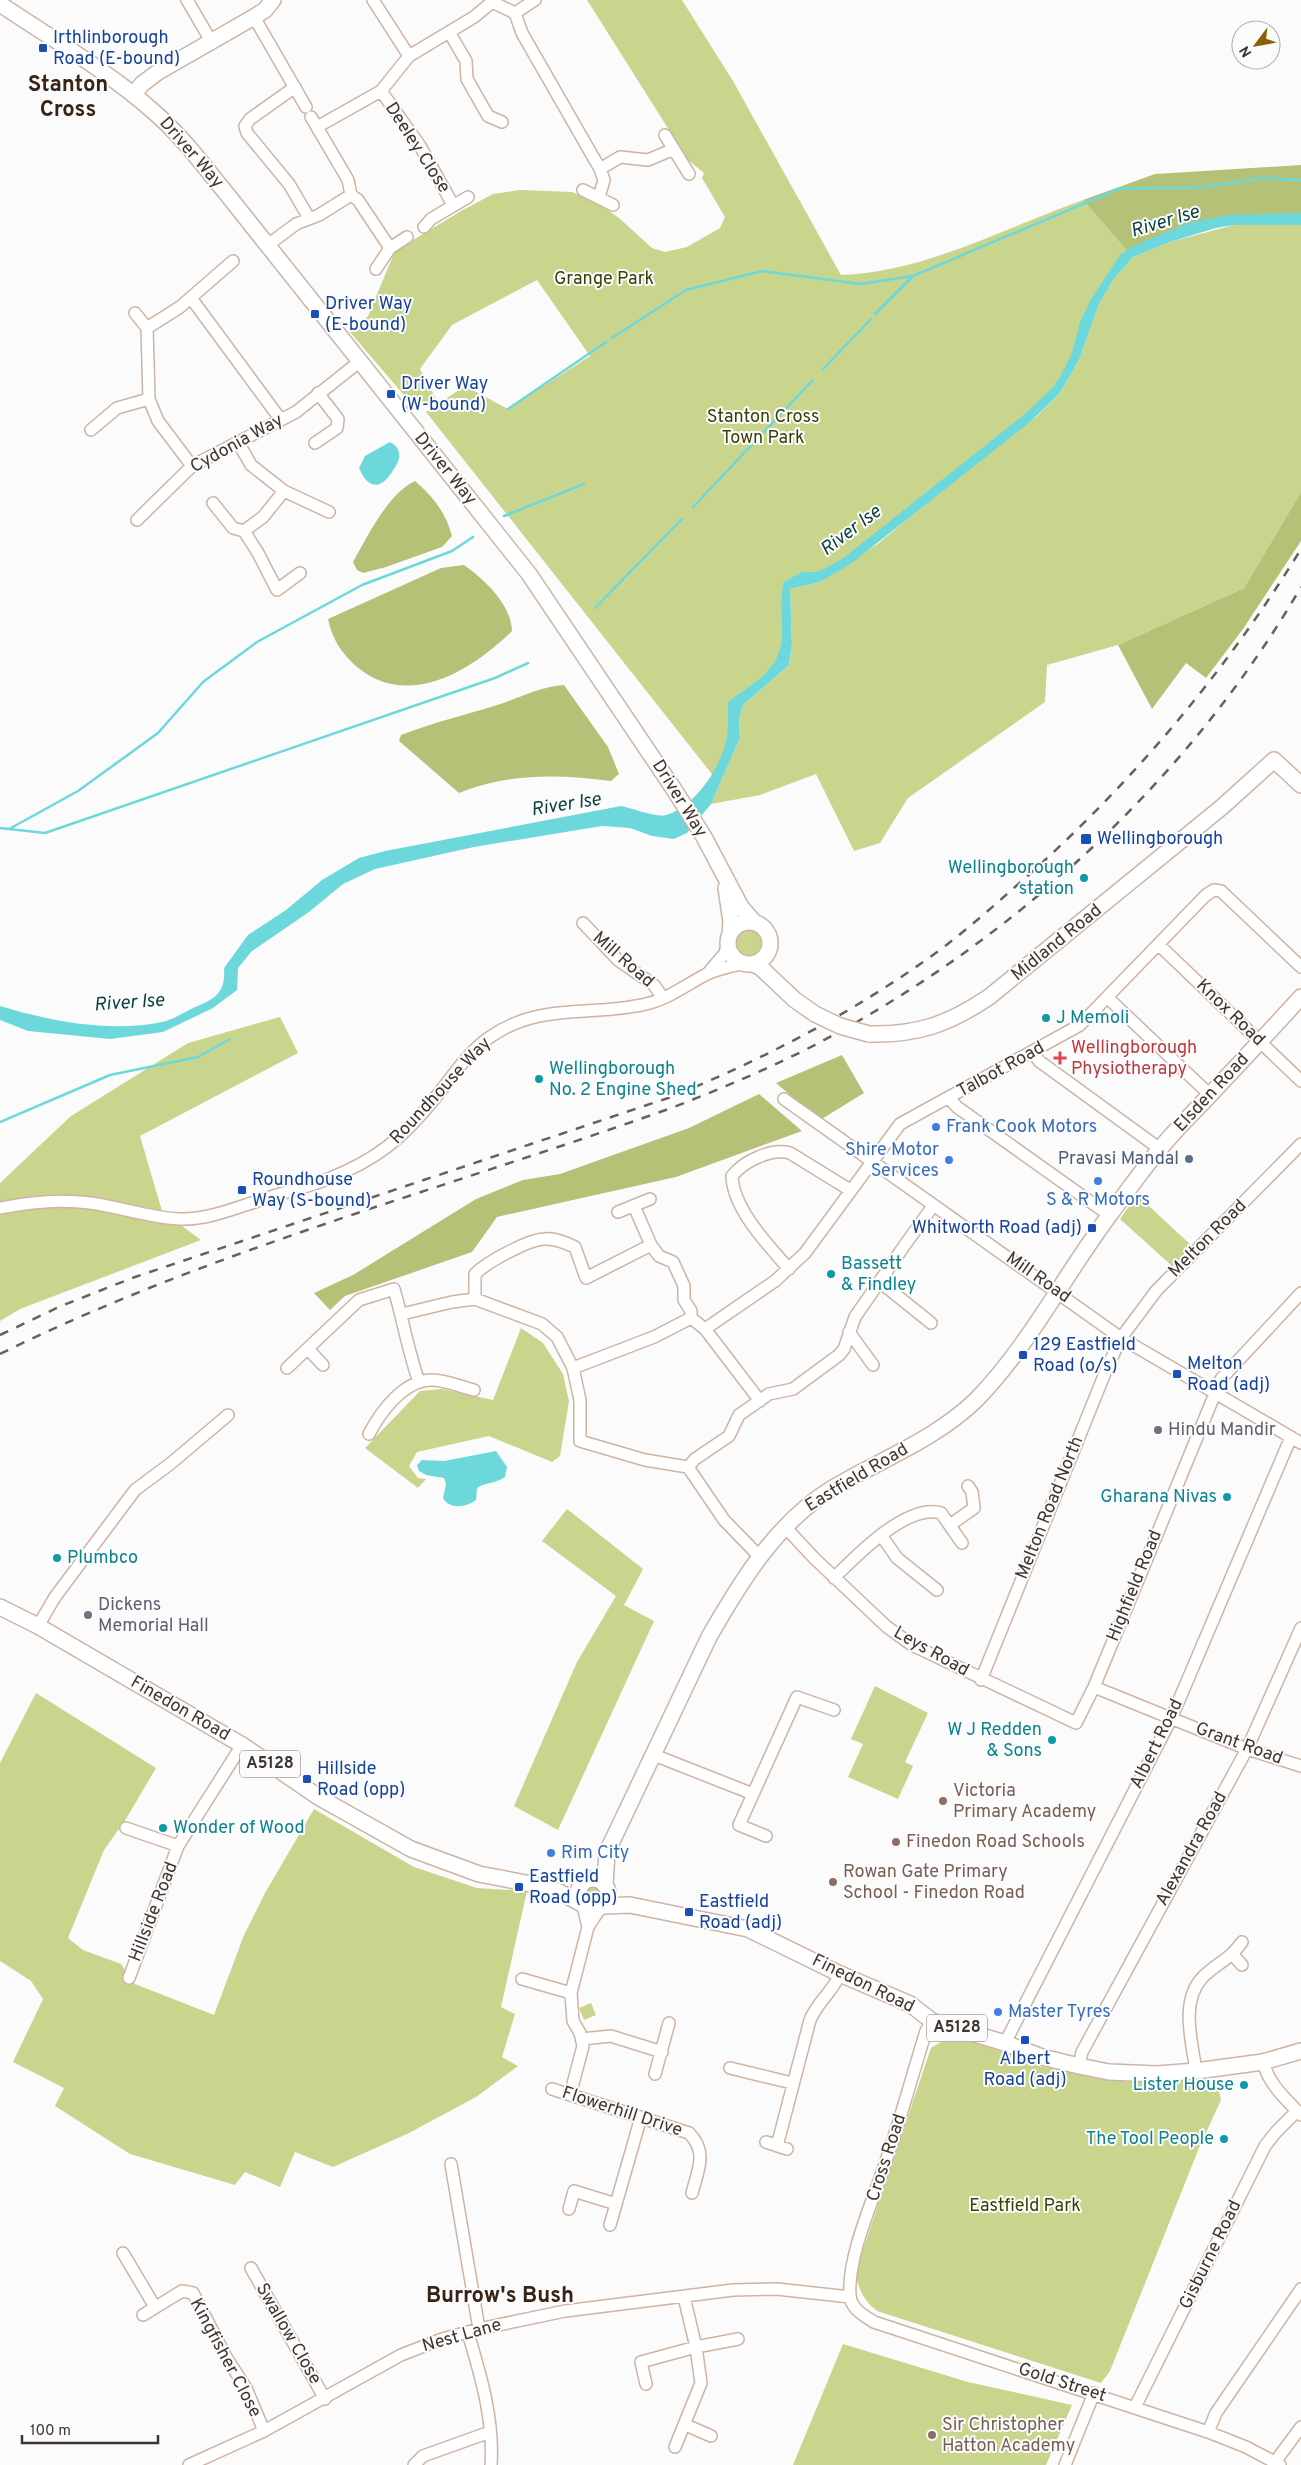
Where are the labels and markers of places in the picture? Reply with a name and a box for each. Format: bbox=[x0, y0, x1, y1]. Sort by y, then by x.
place label: Irthlinborough Road (E-bound) bbox=[53, 27, 180, 71]
marker: Irthlinborough Road (E-bound) bbox=[37, 42, 49, 54]
place label: Driver Way (E-bound) bbox=[325, 293, 412, 337]
marker: Driver Way (E-bound) bbox=[309, 308, 321, 320]
place label: Driver Way (W-bound) bbox=[401, 373, 488, 417]
marker: Driver Way (W-bound) bbox=[385, 388, 397, 400]
place label: Wellingborough bbox=[1097, 828, 1223, 851]
marker: Wellingborough bbox=[1079, 832, 1093, 846]
place label: Wellingborough station bbox=[948, 857, 1074, 901]
marker: Wellingborough station bbox=[1078, 872, 1090, 884]
place label: J Memoli bbox=[1056, 1007, 1129, 1030]
marker: J Memoli bbox=[1040, 1012, 1052, 1024]
place label: Wellingborough Physiotherapy bbox=[1071, 1037, 1197, 1081]
marker: Wellingborough Physiotherapy bbox=[1053, 1051, 1067, 1065]
place label: Wellingborough No. 2 Engine Shed bbox=[549, 1058, 697, 1102]
marker: Wellingborough No. 2 Engine Shed bbox=[533, 1073, 545, 1085]
place label: Frank Cook Motors bbox=[946, 1116, 1097, 1139]
marker: Frank Cook Motors bbox=[930, 1121, 942, 1133]
place label: Shire Motor Services bbox=[845, 1139, 939, 1183]
place label: Pravasi Mandal bbox=[1058, 1148, 1179, 1171]
marker: Pravasi Mandal bbox=[1183, 1153, 1195, 1165]
marker: Shire Motor Services bbox=[943, 1154, 955, 1166]
place label: Roundhouse Way (S-bound) bbox=[252, 1169, 371, 1213]
marker: S & R Motors bbox=[1092, 1175, 1104, 1187]
marker: Roundhouse Way (S-bound) bbox=[236, 1184, 248, 1196]
place label: S & R Motors bbox=[1046, 1189, 1150, 1212]
place label: Whitworth Road (adj) bbox=[912, 1217, 1082, 1240]
marker: Whitworth Road (adj) bbox=[1086, 1222, 1098, 1234]
place label: Bassett & Findley bbox=[841, 1253, 916, 1297]
marker: Bassett & Findley bbox=[825, 1268, 837, 1280]
place label: 129 Eastfield Road (o/s) bbox=[1033, 1334, 1136, 1378]
marker: 129 Eastfield Road (o/s) bbox=[1017, 1349, 1029, 1361]
place label: Melton Road (adj) bbox=[1187, 1353, 1270, 1397]
marker: Melton Road (adj) bbox=[1171, 1368, 1183, 1380]
place label: Hindu Mandir bbox=[1168, 1419, 1276, 1442]
marker: Hindu Mandir bbox=[1152, 1424, 1164, 1436]
place label: Gharana Nivas bbox=[1100, 1486, 1217, 1509]
marker: Gharana Nivas bbox=[1221, 1491, 1233, 1503]
place label: Plumbco bbox=[67, 1547, 138, 1570]
marker: Plumbco bbox=[51, 1552, 63, 1564]
place label: Dickens Memorial Hall bbox=[98, 1594, 209, 1638]
marker: Dickens Memorial Hall bbox=[82, 1609, 94, 1621]
place label: W J Redden & Sons bbox=[947, 1719, 1042, 1763]
marker: W J Redden & Sons bbox=[1046, 1734, 1058, 1746]
place label: Hillside Road (opp) bbox=[317, 1758, 405, 1802]
marker: Hillside Road (opp) bbox=[301, 1773, 313, 1785]
place label: Victoria Primary Academy bbox=[953, 1780, 1096, 1824]
marker: Victoria Primary Academy bbox=[937, 1795, 949, 1807]
place label: Wonder of Wood bbox=[173, 1817, 305, 1840]
marker: Wonder of Wood bbox=[157, 1822, 169, 1834]
place label: Finedon Road Schools bbox=[906, 1831, 1085, 1854]
marker: Finedon Road Schools bbox=[890, 1836, 902, 1848]
place label: Rim City bbox=[561, 1842, 629, 1865]
marker: Rim City bbox=[545, 1847, 557, 1859]
place label: Rowan Gate Primary School - Finedon Road bbox=[843, 1861, 1025, 1905]
place label: Eastfield Road (opp) bbox=[529, 1866, 617, 1910]
marker: Rowan Gate Primary School - Finedon Road bbox=[827, 1876, 839, 1888]
marker: Eastfield Road (opp) bbox=[513, 1881, 525, 1893]
place label: Eastfield Road (adj) bbox=[699, 1891, 782, 1935]
marker: Eastfield Road (adj) bbox=[683, 1906, 695, 1918]
place label: Master Tyres bbox=[1008, 2001, 1111, 2024]
marker: Master Tyres bbox=[992, 2006, 1004, 2018]
marker: Albert Road (adj) bbox=[1019, 2034, 1031, 2046]
place label: Albert Road (adj) bbox=[983, 2048, 1067, 2092]
place label: Lister House bbox=[1133, 2074, 1234, 2097]
marker: Lister House bbox=[1238, 2079, 1250, 2091]
place label: The Tool People bbox=[1086, 2128, 1214, 2151]
marker: The Tool People bbox=[1218, 2133, 1230, 2145]
place label: Sir Christopher Hatton Academy bbox=[942, 2414, 1075, 2458]
marker: Sir Christopher Hatton Academy bbox=[926, 2429, 938, 2441]

